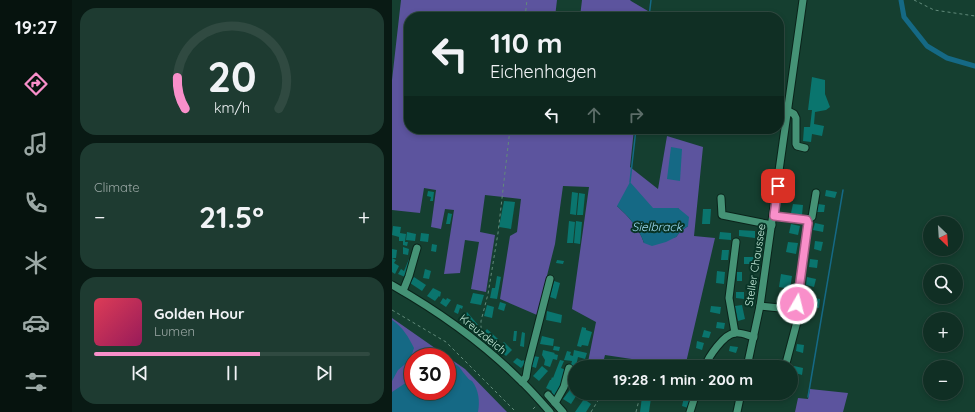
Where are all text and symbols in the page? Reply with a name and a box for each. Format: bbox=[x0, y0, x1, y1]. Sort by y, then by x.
text: 19:27 bbox=[15, 16, 57, 39]
text: 110 m bbox=[490, 25, 563, 60]
icon: left bbox=[424, 28, 476, 80]
text: 20 bbox=[207, 50, 257, 102]
text: Eichenhagen bbox=[490, 60, 597, 83]
icon: directions bbox=[22, 70, 50, 98]
text: km/h bbox=[214, 99, 250, 117]
icon: left bbox=[541, 104, 563, 126]
icon: ahead bbox=[583, 104, 605, 126]
icon: right bbox=[625, 104, 647, 126]
icon: music bbox=[22, 130, 50, 158]
pin bbox=[761, 169, 795, 203]
icon: arrive bbox=[767, 175, 789, 197]
text: Climate bbox=[94, 179, 140, 195]
icon: phone bbox=[22, 189, 50, 217]
text: 21.5° bbox=[199, 198, 264, 236]
text: − bbox=[94, 203, 105, 231]
text: + bbox=[358, 203, 370, 231]
north arrow bbox=[923, 216, 963, 256]
map controls bbox=[923, 216, 963, 400]
water label: Sielbrack bbox=[632, 219, 684, 234]
street label: Steller Chaussee bbox=[742, 223, 768, 307]
icon: climate bbox=[22, 249, 50, 277]
button: search bbox=[923, 264, 963, 304]
position arrow bbox=[776, 283, 818, 325]
text: Golden Hour bbox=[154, 304, 245, 323]
icon: car bbox=[22, 309, 50, 337]
street label: Kreuzdeich bbox=[457, 311, 509, 357]
button: + bbox=[923, 312, 963, 352]
text: Lumen bbox=[154, 323, 195, 339]
speed limit sign: 30 bbox=[404, 348, 456, 400]
button: − bbox=[923, 360, 963, 400]
icon: previous bbox=[129, 362, 151, 384]
icon: pause bbox=[221, 362, 243, 384]
icon: next bbox=[313, 362, 335, 384]
icon: filters bbox=[22, 368, 50, 396]
text: 19:28 · 1 min · 200 m bbox=[613, 370, 753, 389]

